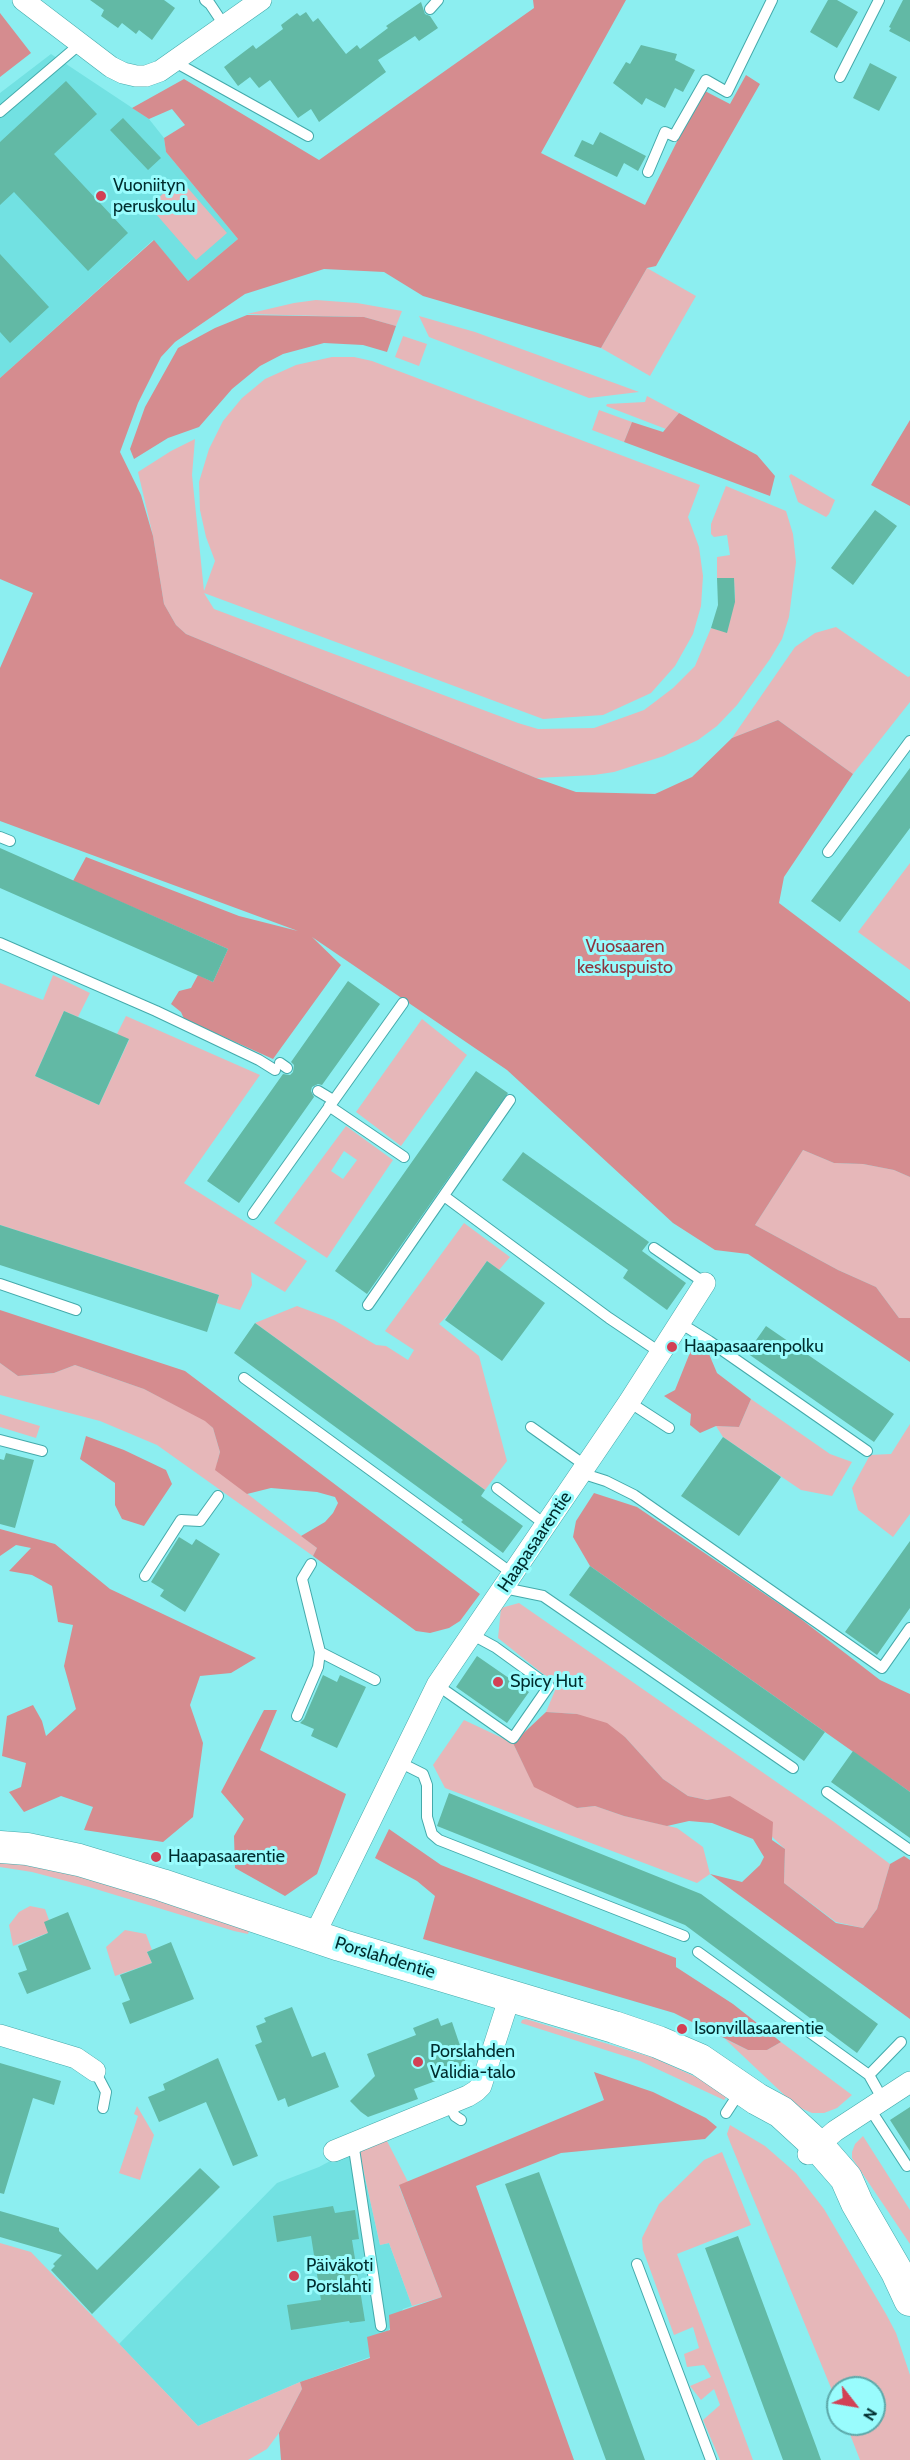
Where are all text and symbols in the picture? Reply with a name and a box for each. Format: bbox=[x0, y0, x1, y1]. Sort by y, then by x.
place label: Vuoniityn peruskoulu bbox=[113, 175, 195, 218]
marker: Vuoniityn peruskoulu bbox=[94, 189, 108, 203]
park label: Vuosaaren keskuspuisto bbox=[577, 936, 673, 978]
place label: Haapasaarenpolku bbox=[684, 1336, 824, 1358]
marker: Haapasaarenpolku bbox=[665, 1340, 679, 1354]
street label: Haapasaarentie bbox=[493, 1488, 577, 1596]
place label: Spicy Hut bbox=[510, 1671, 584, 1693]
marker: Spicy Hut bbox=[491, 1675, 505, 1689]
place label: Haapasaarentie bbox=[168, 1846, 285, 1868]
marker: Haapasaarentie bbox=[149, 1850, 163, 1864]
street label: Porslahdentie bbox=[332, 1932, 438, 1984]
place label: Isonvillasaarentie bbox=[694, 2018, 824, 2040]
marker: Isonvillasaarentie bbox=[675, 2022, 689, 2036]
place label: Porslahden Validia-talo bbox=[430, 2041, 516, 2084]
marker: Porslahden Validia-talo bbox=[411, 2055, 425, 2069]
place label: Päiväkoti Porslahti bbox=[306, 2255, 373, 2298]
marker: Päiväkoti Porslahti bbox=[287, 2269, 301, 2283]
north arrow bbox=[826, 2376, 886, 2436]
text: N bbox=[859, 2405, 881, 2424]

